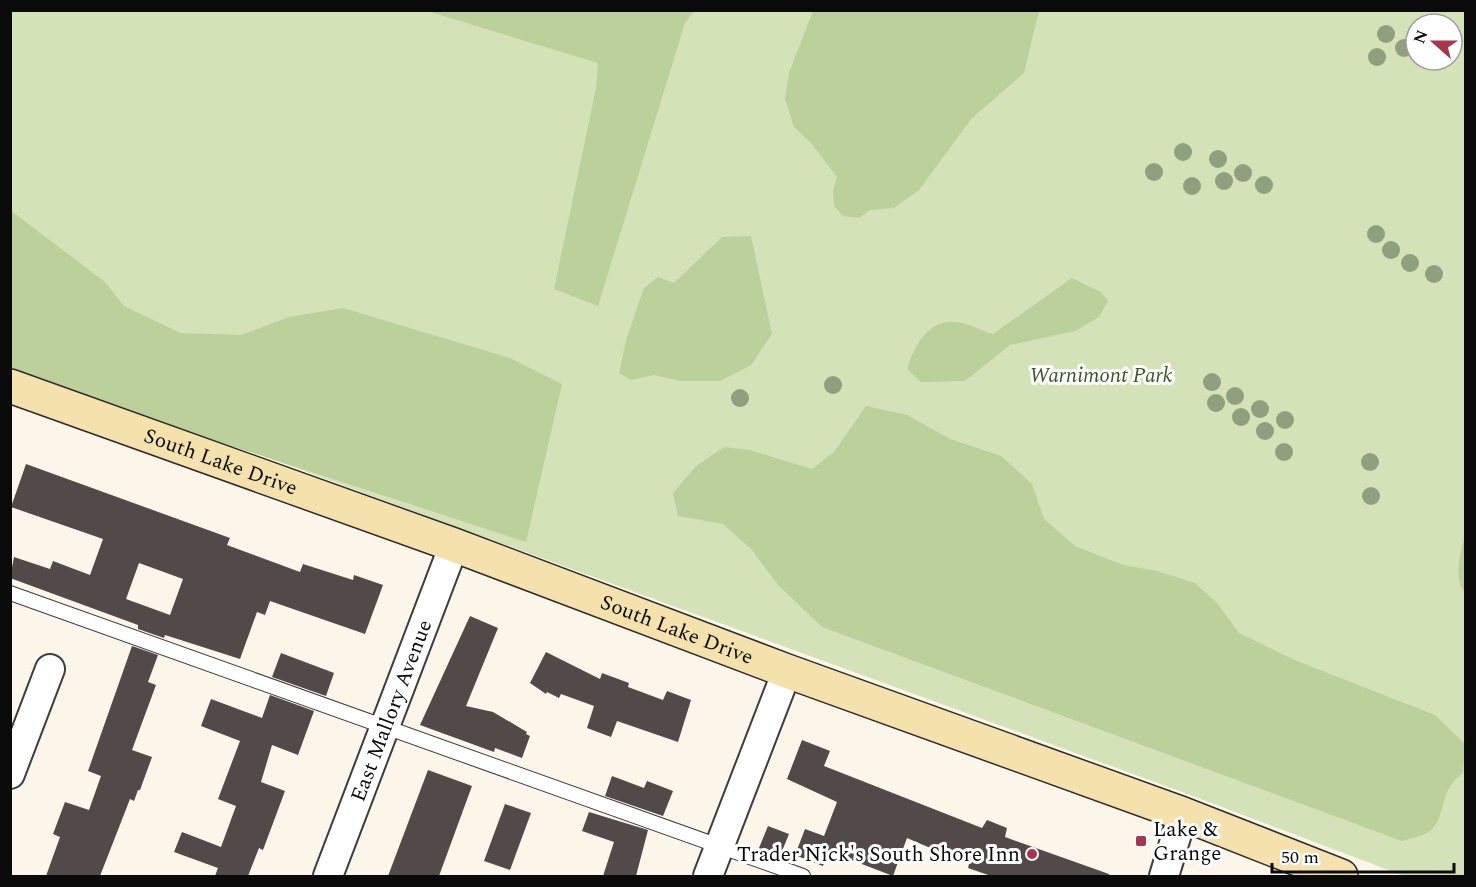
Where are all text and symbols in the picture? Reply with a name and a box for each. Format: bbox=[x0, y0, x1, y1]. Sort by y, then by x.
north arrow bbox=[1404, 12, 1464, 72]
text: N bbox=[1407, 27, 1434, 47]
park label: Warnimont Park bbox=[1029, 360, 1173, 392]
street label: South Lake Drive bbox=[139, 420, 302, 505]
street label: South Lake Drive bbox=[596, 587, 758, 674]
street label: East Mallory Avenue bbox=[343, 615, 441, 807]
place label: Lake & Grange bbox=[1153, 814, 1221, 870]
marker: Lake & Grange bbox=[1134, 834, 1148, 848]
scale bar bbox=[1272, 836, 1454, 874]
place label: Trader Nick's South Shore Inn bbox=[737, 839, 1020, 871]
text: 50 m bbox=[1281, 844, 1319, 871]
marker: Trader Nick's South Shore Inn bbox=[1025, 847, 1039, 861]

